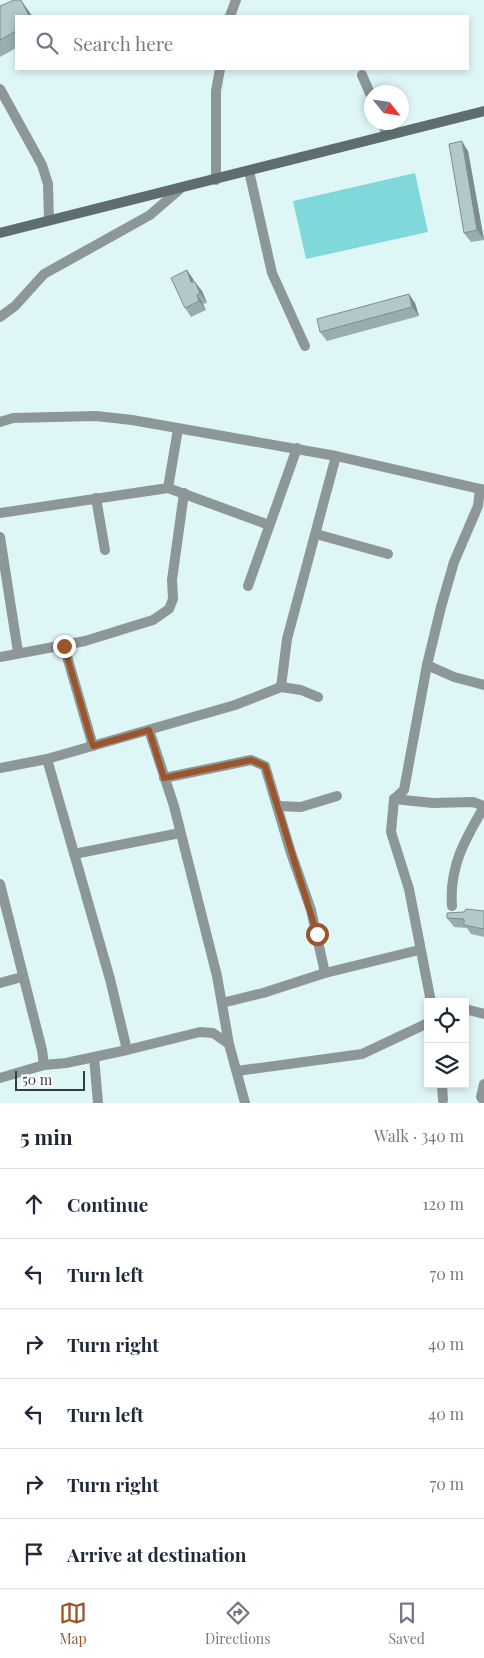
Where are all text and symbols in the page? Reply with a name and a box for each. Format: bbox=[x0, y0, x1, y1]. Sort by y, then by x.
search box bbox=[15, 15, 469, 70]
icon: search bbox=[33, 29, 61, 57]
text: Search here bbox=[73, 30, 173, 56]
north arrow bbox=[364, 85, 409, 130]
route end bbox=[53, 635, 76, 658]
route start bbox=[306, 923, 329, 946]
map controls bbox=[424, 998, 469, 1088]
button: locate bbox=[424, 998, 469, 1043]
button: layers bbox=[424, 1043, 469, 1088]
scale bar bbox=[15, 1068, 85, 1091]
text: 50 m bbox=[22, 1070, 52, 1089]
text: 5 min bbox=[20, 1122, 73, 1150]
text: Walk · 340 m bbox=[374, 1125, 464, 1146]
icon: ahead bbox=[20, 1190, 48, 1218]
text: Continue bbox=[67, 1191, 148, 1217]
text: 120 m bbox=[423, 1193, 464, 1214]
icon: left bbox=[20, 1260, 48, 1288]
text: Turn left bbox=[67, 1261, 144, 1287]
text: 70 m bbox=[430, 1263, 464, 1284]
icon: right bbox=[20, 1330, 48, 1358]
text: Turn right bbox=[67, 1331, 159, 1357]
text: 40 m bbox=[428, 1333, 464, 1354]
icon: left bbox=[20, 1400, 48, 1428]
text: Turn left bbox=[67, 1401, 144, 1427]
text: 40 m bbox=[428, 1403, 464, 1424]
icon: right bbox=[20, 1470, 48, 1498]
text: Turn right bbox=[67, 1471, 159, 1497]
text: 70 m bbox=[430, 1473, 464, 1494]
icon: arrive bbox=[20, 1540, 48, 1568]
text: Arrive at destination bbox=[67, 1541, 247, 1567]
tab: Map bbox=[59, 1599, 87, 1648]
tab: Directions bbox=[205, 1599, 270, 1648]
tab: Saved bbox=[389, 1599, 425, 1648]

